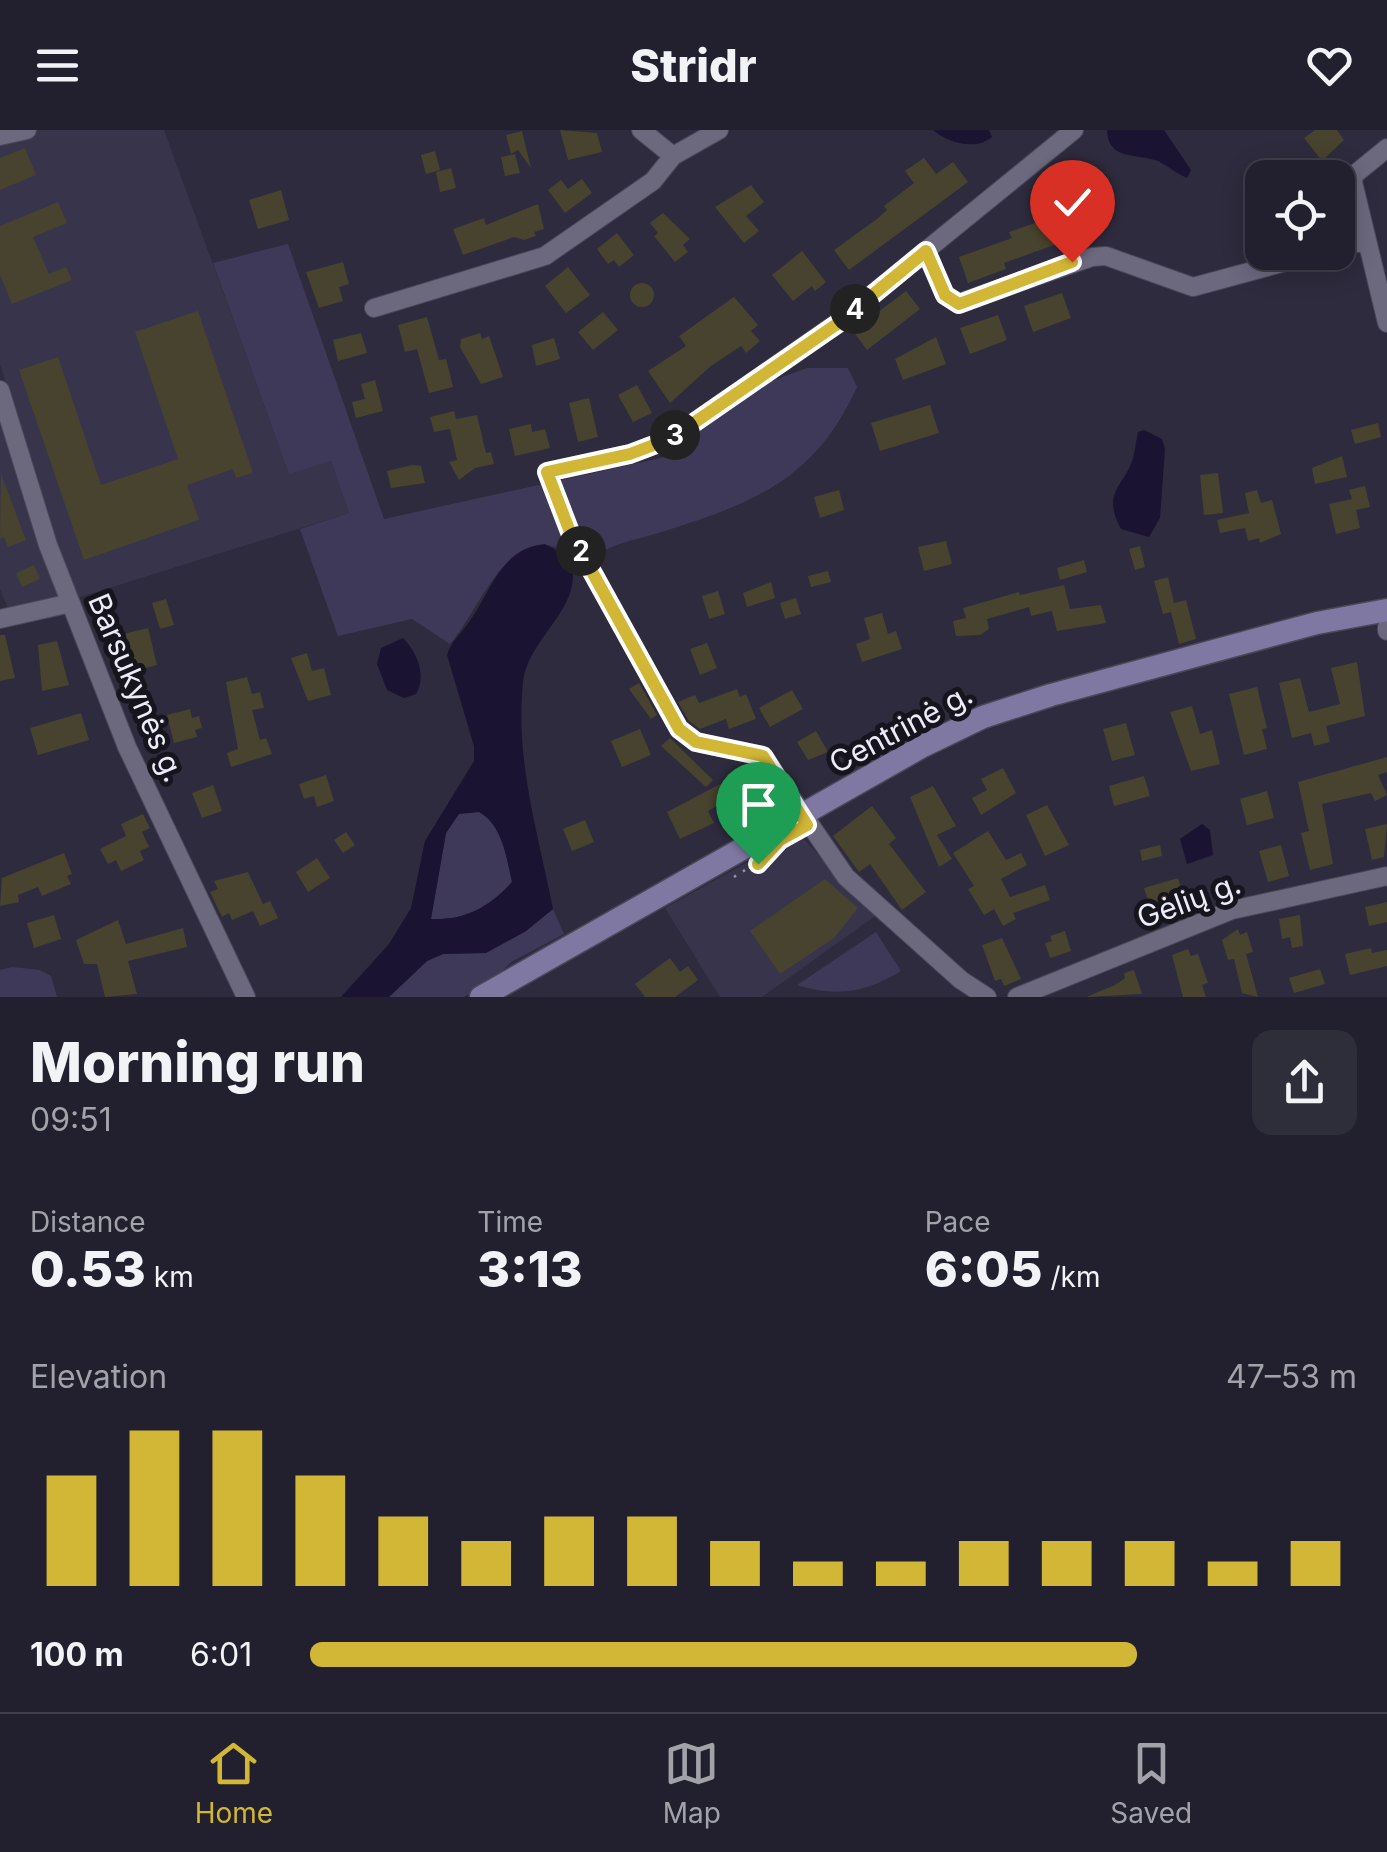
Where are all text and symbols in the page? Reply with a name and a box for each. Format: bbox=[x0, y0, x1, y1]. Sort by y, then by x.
icon: menu bbox=[30, 38, 85, 93]
text: Stridr bbox=[630, 38, 757, 93]
icon: heart bbox=[1302, 38, 1357, 93]
pin bbox=[1030, 160, 1115, 263]
map controls bbox=[1245, 160, 1355, 270]
button: locate bbox=[1245, 160, 1355, 270]
icon: check bbox=[1045, 175, 1100, 230]
pin: 4 bbox=[830, 284, 880, 334]
text: 4 bbox=[846, 292, 864, 326]
pin: 3 bbox=[650, 410, 700, 460]
text: 3 bbox=[666, 418, 684, 452]
pin: 2 bbox=[556, 526, 606, 576]
text: 2 bbox=[572, 534, 590, 568]
street label: Barsukynės g. bbox=[81, 588, 193, 787]
street label: Centrinė g. bbox=[823, 675, 978, 781]
pin bbox=[716, 762, 801, 865]
icon: arrive bbox=[731, 777, 786, 832]
street label: Gėlių g. bbox=[1132, 865, 1245, 935]
text: Morning run bbox=[30, 1029, 365, 1095]
button: share bbox=[1252, 1030, 1357, 1135]
text: 09:51 bbox=[30, 1100, 112, 1139]
text: Distance bbox=[30, 1205, 146, 1239]
text: Time bbox=[477, 1205, 543, 1239]
text: Pace bbox=[925, 1205, 991, 1239]
text: 0.53 bbox=[30, 1239, 146, 1299]
text: 3:13 bbox=[477, 1239, 583, 1299]
text: 6:05 bbox=[925, 1239, 1043, 1299]
text: km bbox=[146, 1260, 194, 1294]
text: /km bbox=[1043, 1260, 1100, 1294]
text: Elevation bbox=[30, 1357, 167, 1396]
text: 47–53 m bbox=[1226, 1357, 1357, 1396]
text: 100 m bbox=[30, 1635, 124, 1674]
text: 6:01 bbox=[190, 1635, 252, 1674]
tab: Home bbox=[195, 1736, 273, 1830]
tab: Map bbox=[663, 1736, 721, 1830]
tab: Saved bbox=[1110, 1736, 1192, 1830]

